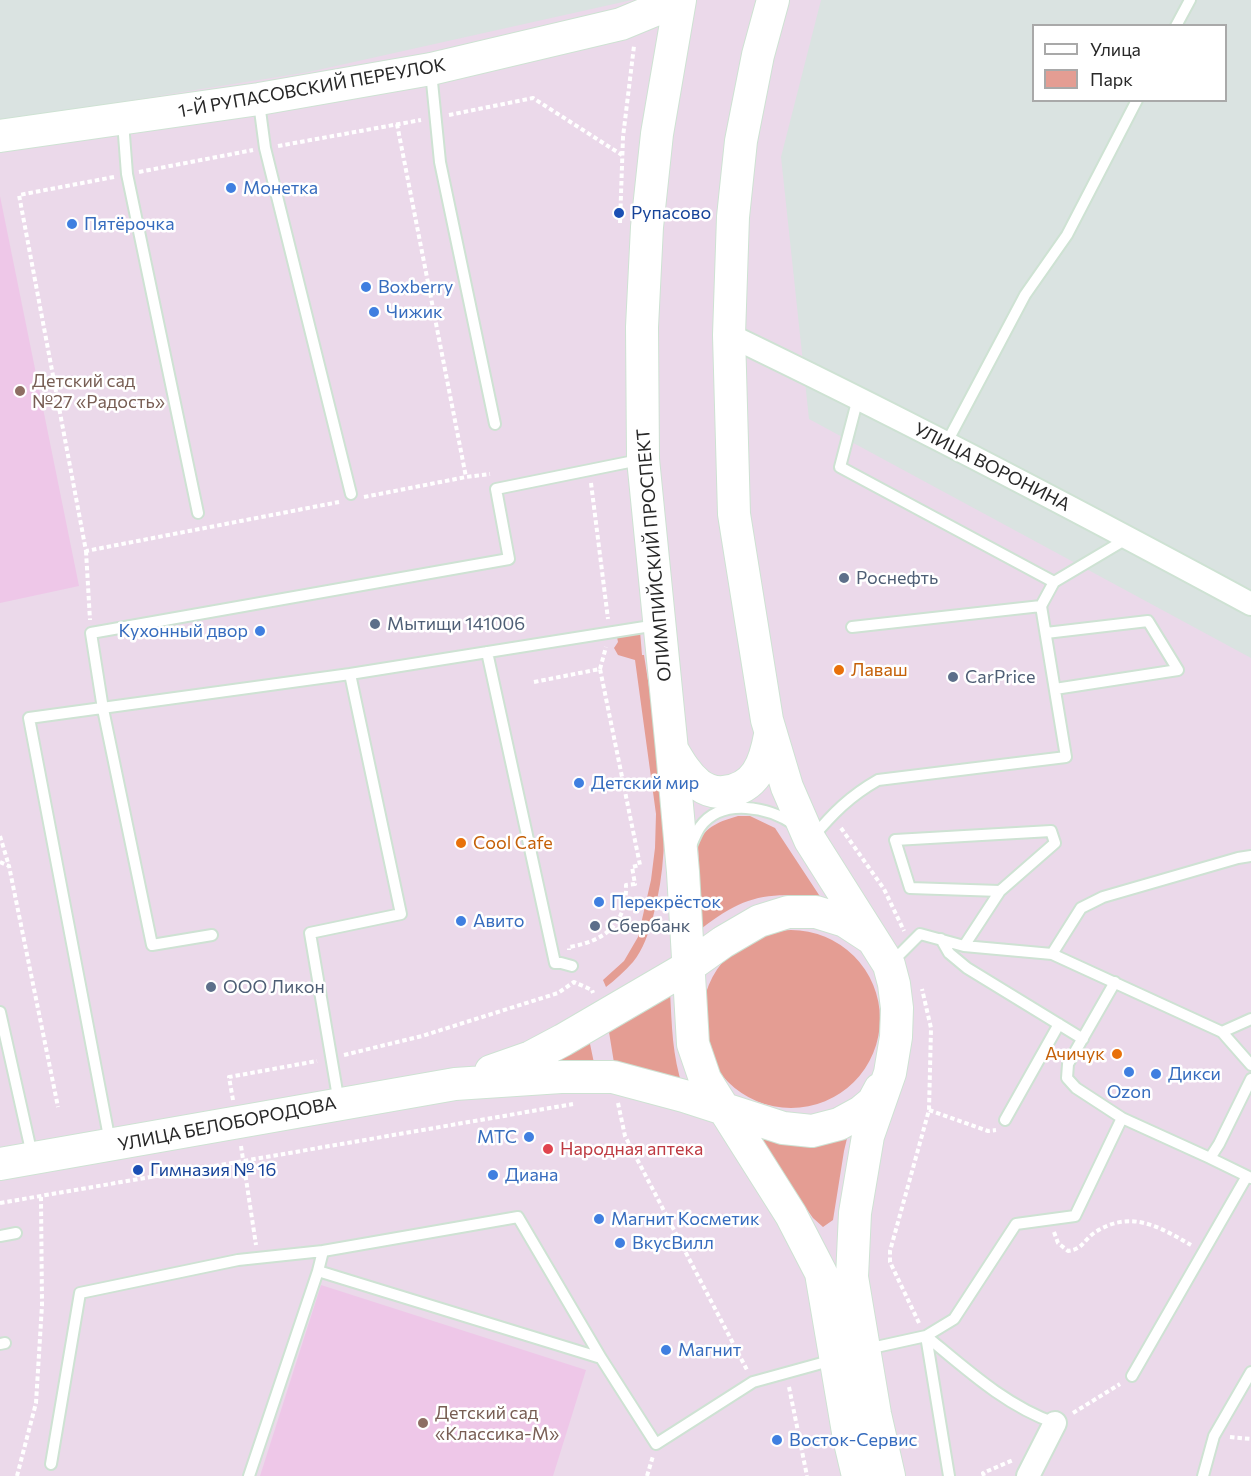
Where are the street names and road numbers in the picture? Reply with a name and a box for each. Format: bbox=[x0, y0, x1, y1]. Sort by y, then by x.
street label: 1-Й РУПАСОВСКИЙ ПЕРЕУЛОК bbox=[177, 54, 447, 122]
street label: УЛИЦА ВОРОНИНА bbox=[910, 418, 1074, 516]
street label: ОЛИМПИЙСКИЙ ПРОСПЕКТ bbox=[632, 428, 676, 682]
street label: УЛИЦА БЕЛОБОРОДОВА bbox=[116, 1092, 338, 1156]

